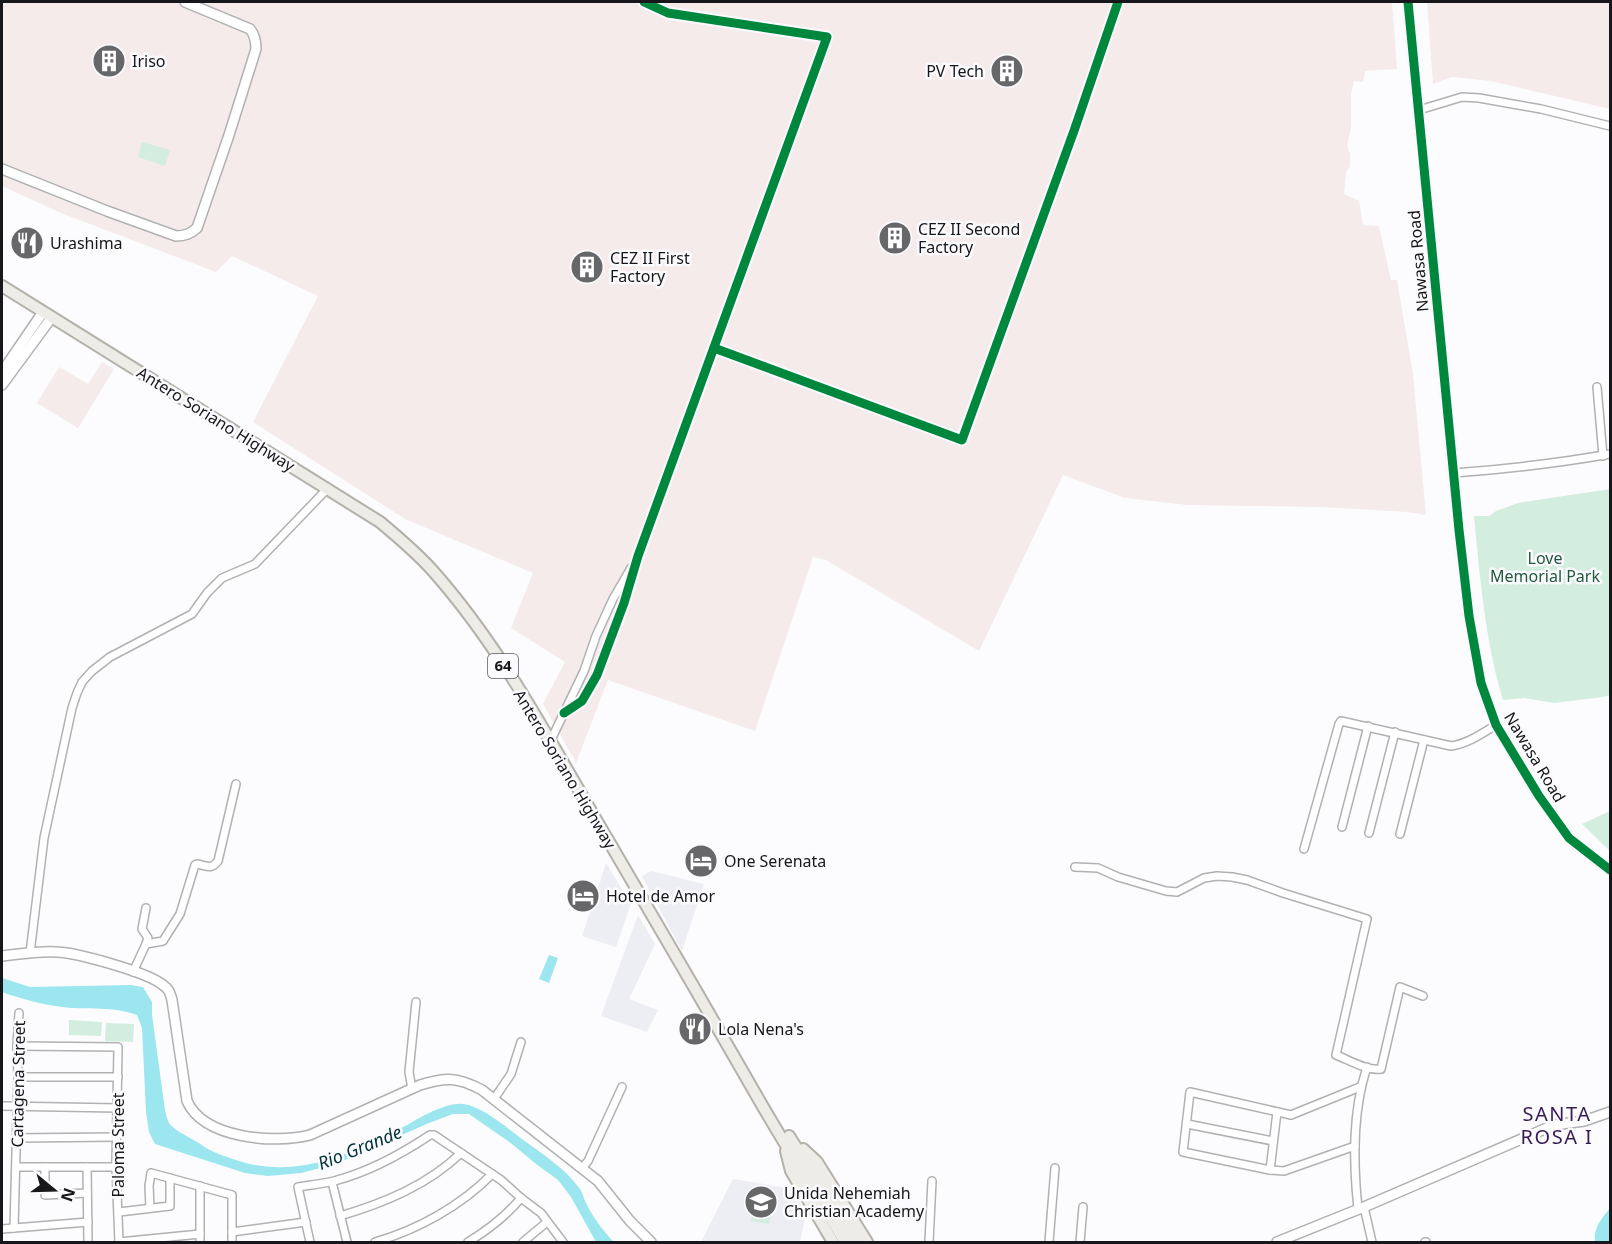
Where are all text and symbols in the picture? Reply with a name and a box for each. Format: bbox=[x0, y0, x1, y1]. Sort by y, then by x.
building icon: Iriso bbox=[91, 43, 127, 79]
place label: Iriso bbox=[132, 50, 166, 72]
building icon: PV Tech bbox=[989, 53, 1025, 89]
place label: PV Tech bbox=[926, 60, 984, 82]
street label: Nawasa Road bbox=[1403, 209, 1433, 313]
place label: CEZ II Second Factory bbox=[918, 218, 1020, 258]
building icon: CEZ II Second Factory bbox=[877, 220, 913, 256]
restaurant icon: Urashima bbox=[9, 225, 45, 261]
place label: Urashima bbox=[50, 232, 123, 254]
place label: CEZ II First Factory bbox=[610, 247, 690, 287]
building icon: CEZ II First Factory bbox=[569, 249, 605, 285]
street label: Antero Soriano Highway bbox=[133, 361, 300, 477]
park label: Love Memorial Park bbox=[1490, 547, 1600, 587]
road number: 64 bbox=[488, 654, 518, 678]
street label: Antero Soriano Highway bbox=[509, 685, 622, 854]
street label: Nawasa Road bbox=[1499, 708, 1571, 806]
hotel icon: One Serenata bbox=[683, 843, 719, 879]
place label: One Serenata bbox=[724, 850, 826, 872]
hotel icon: Hotel de Amor bbox=[565, 878, 601, 914]
place label: Hotel de Amor bbox=[606, 885, 716, 907]
restaurant icon: Lola Nena's bbox=[677, 1011, 713, 1047]
place label: Lola Nena's bbox=[718, 1018, 804, 1040]
street label: Cartagena Street bbox=[6, 1020, 30, 1148]
street label: Paloma Street bbox=[107, 1092, 129, 1198]
district label: SANTA ROSA I bbox=[1521, 1100, 1593, 1150]
water label: Rio Grande bbox=[314, 1119, 405, 1175]
north arrow bbox=[24, 1160, 84, 1220]
place label: Unida Nehemiah Christian Academy bbox=[784, 1182, 925, 1222]
school or university icon: Unida Nehemiah Christian Academy bbox=[743, 1184, 779, 1220]
text: N bbox=[56, 1185, 81, 1205]

